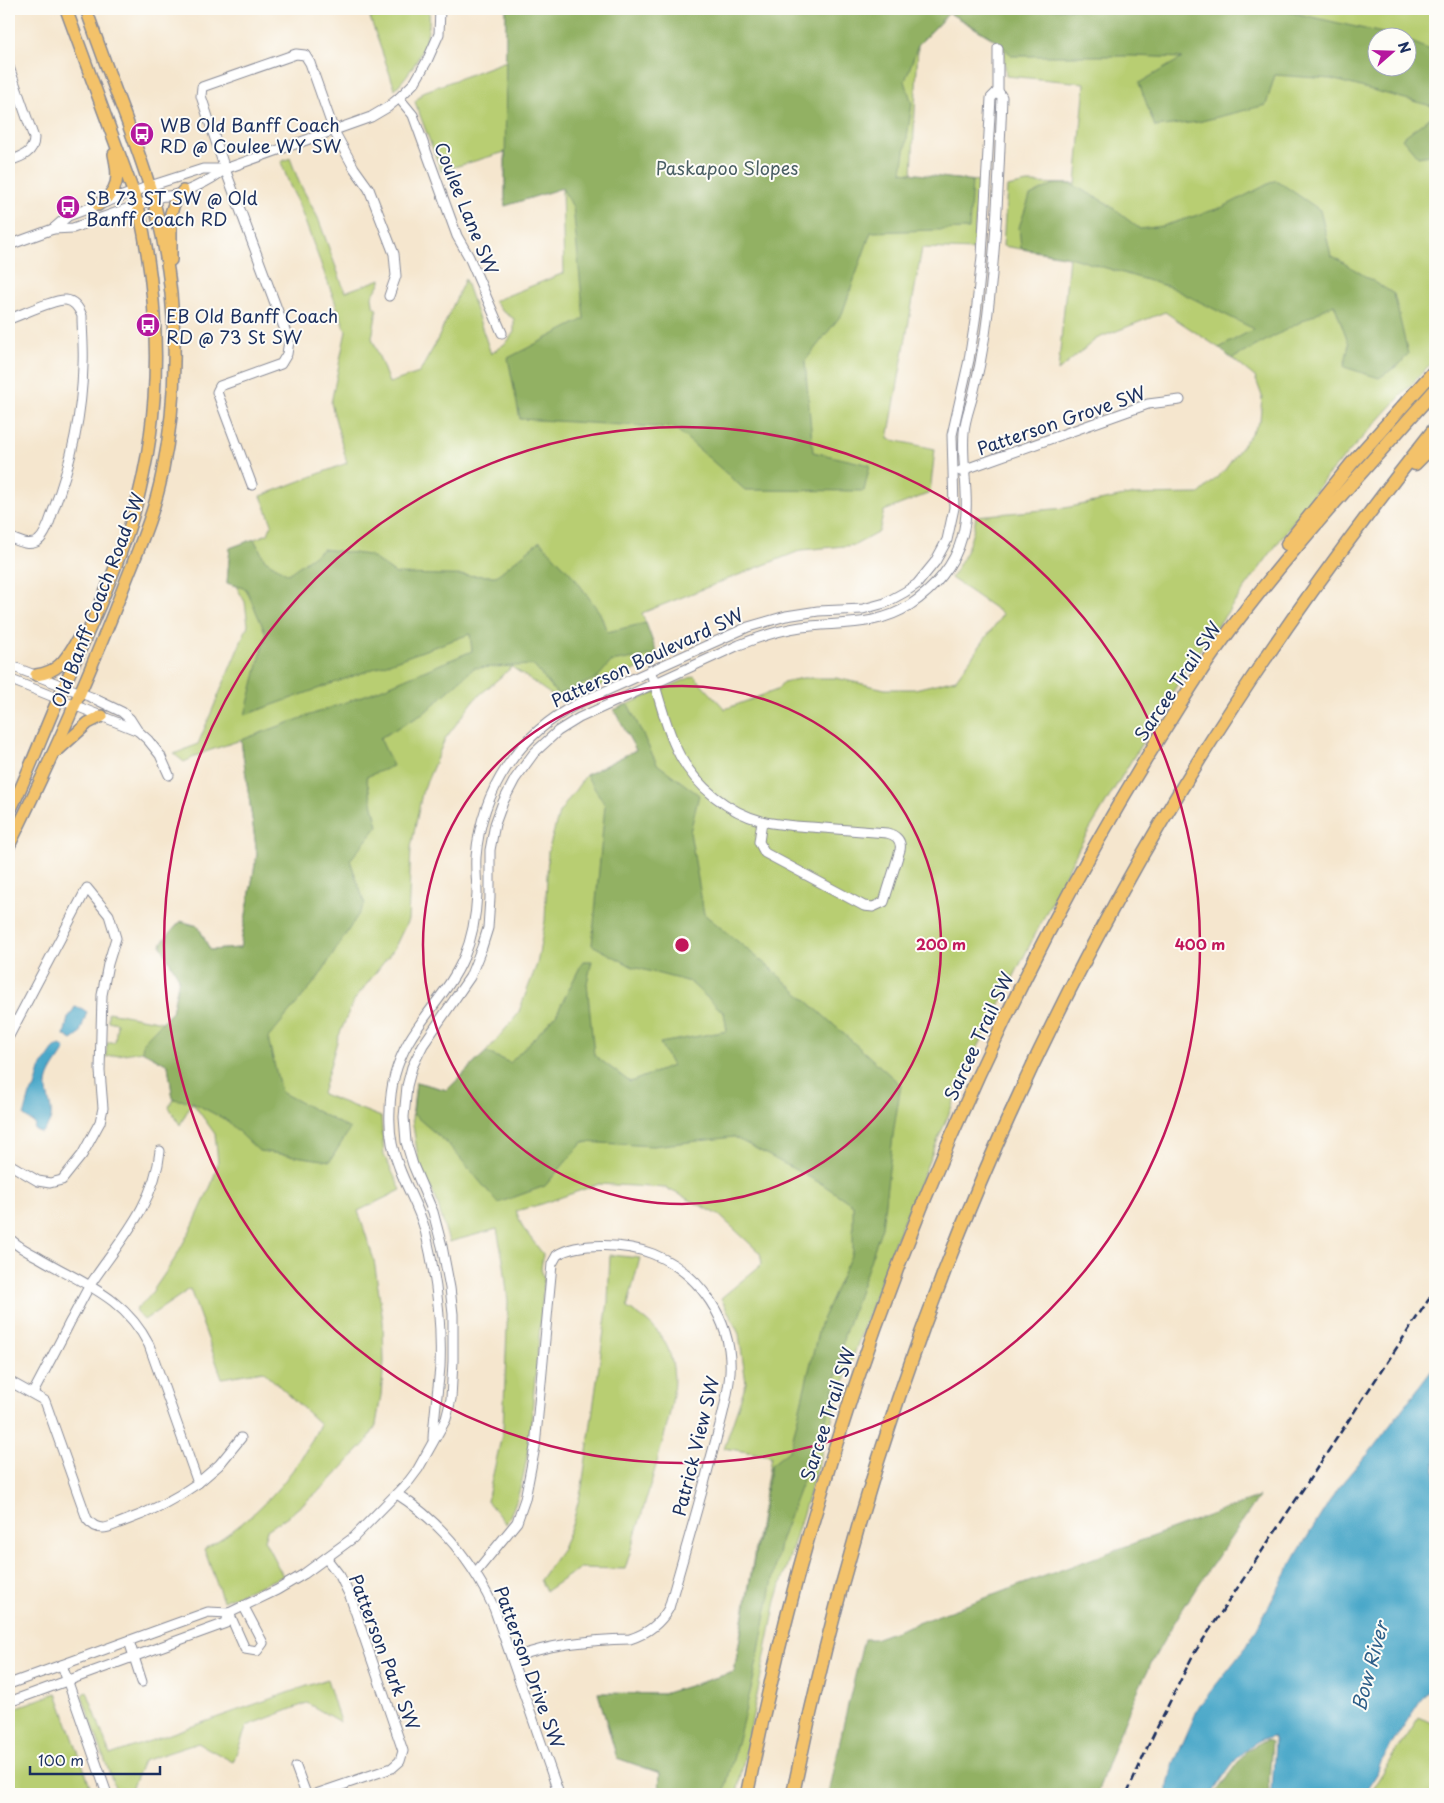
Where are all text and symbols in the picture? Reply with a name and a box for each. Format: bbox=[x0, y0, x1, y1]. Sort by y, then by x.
north arrow bbox=[1366, 28, 1416, 78]
text: N bbox=[1393, 39, 1416, 56]
place label: WB Old Banff Coach RD @ Coulee WY SW bbox=[160, 111, 342, 159]
bus stop icon: WB Old Banff Coach RD @ Coulee WY SW bbox=[129, 121, 155, 147]
street label: Coulee Lane SW bbox=[428, 138, 506, 278]
park label: Paskapoo Slopes bbox=[656, 154, 798, 181]
place label: SB 73 ST SW @ Old Banff Coach RD bbox=[86, 184, 258, 232]
bus stop icon: SB 73 ST SW @ Old Banff Coach RD bbox=[55, 194, 81, 220]
place label: EB Old Banff Coach RD @ 73 St SW bbox=[166, 302, 338, 350]
bus stop icon: EB Old Banff Coach RD @ 73 St SW bbox=[135, 312, 161, 338]
street label: Patterson Grove SW bbox=[973, 378, 1149, 462]
street label: Old Banff Coach Road SW bbox=[44, 488, 151, 711]
street label: Patterson Boulevard SW bbox=[546, 600, 748, 713]
street label: Sarcee Trail SW bbox=[1127, 615, 1227, 746]
text: 200 m bbox=[916, 932, 966, 955]
text: 400 m bbox=[1175, 932, 1225, 955]
centre of rings bbox=[673, 936, 691, 954]
street label: Sarcee Trail SW bbox=[936, 967, 1020, 1105]
street label: Sarcee Trail SW bbox=[793, 1343, 861, 1484]
street label: Patrick View SW bbox=[665, 1373, 725, 1519]
street label: Patterson Park SW bbox=[343, 1570, 427, 1734]
street label: Patterson Drive SW bbox=[488, 1582, 572, 1752]
water label: Bow River bbox=[1344, 1616, 1395, 1714]
scale bar bbox=[30, 1743, 160, 1775]
text: 100 m bbox=[38, 1748, 84, 1771]

